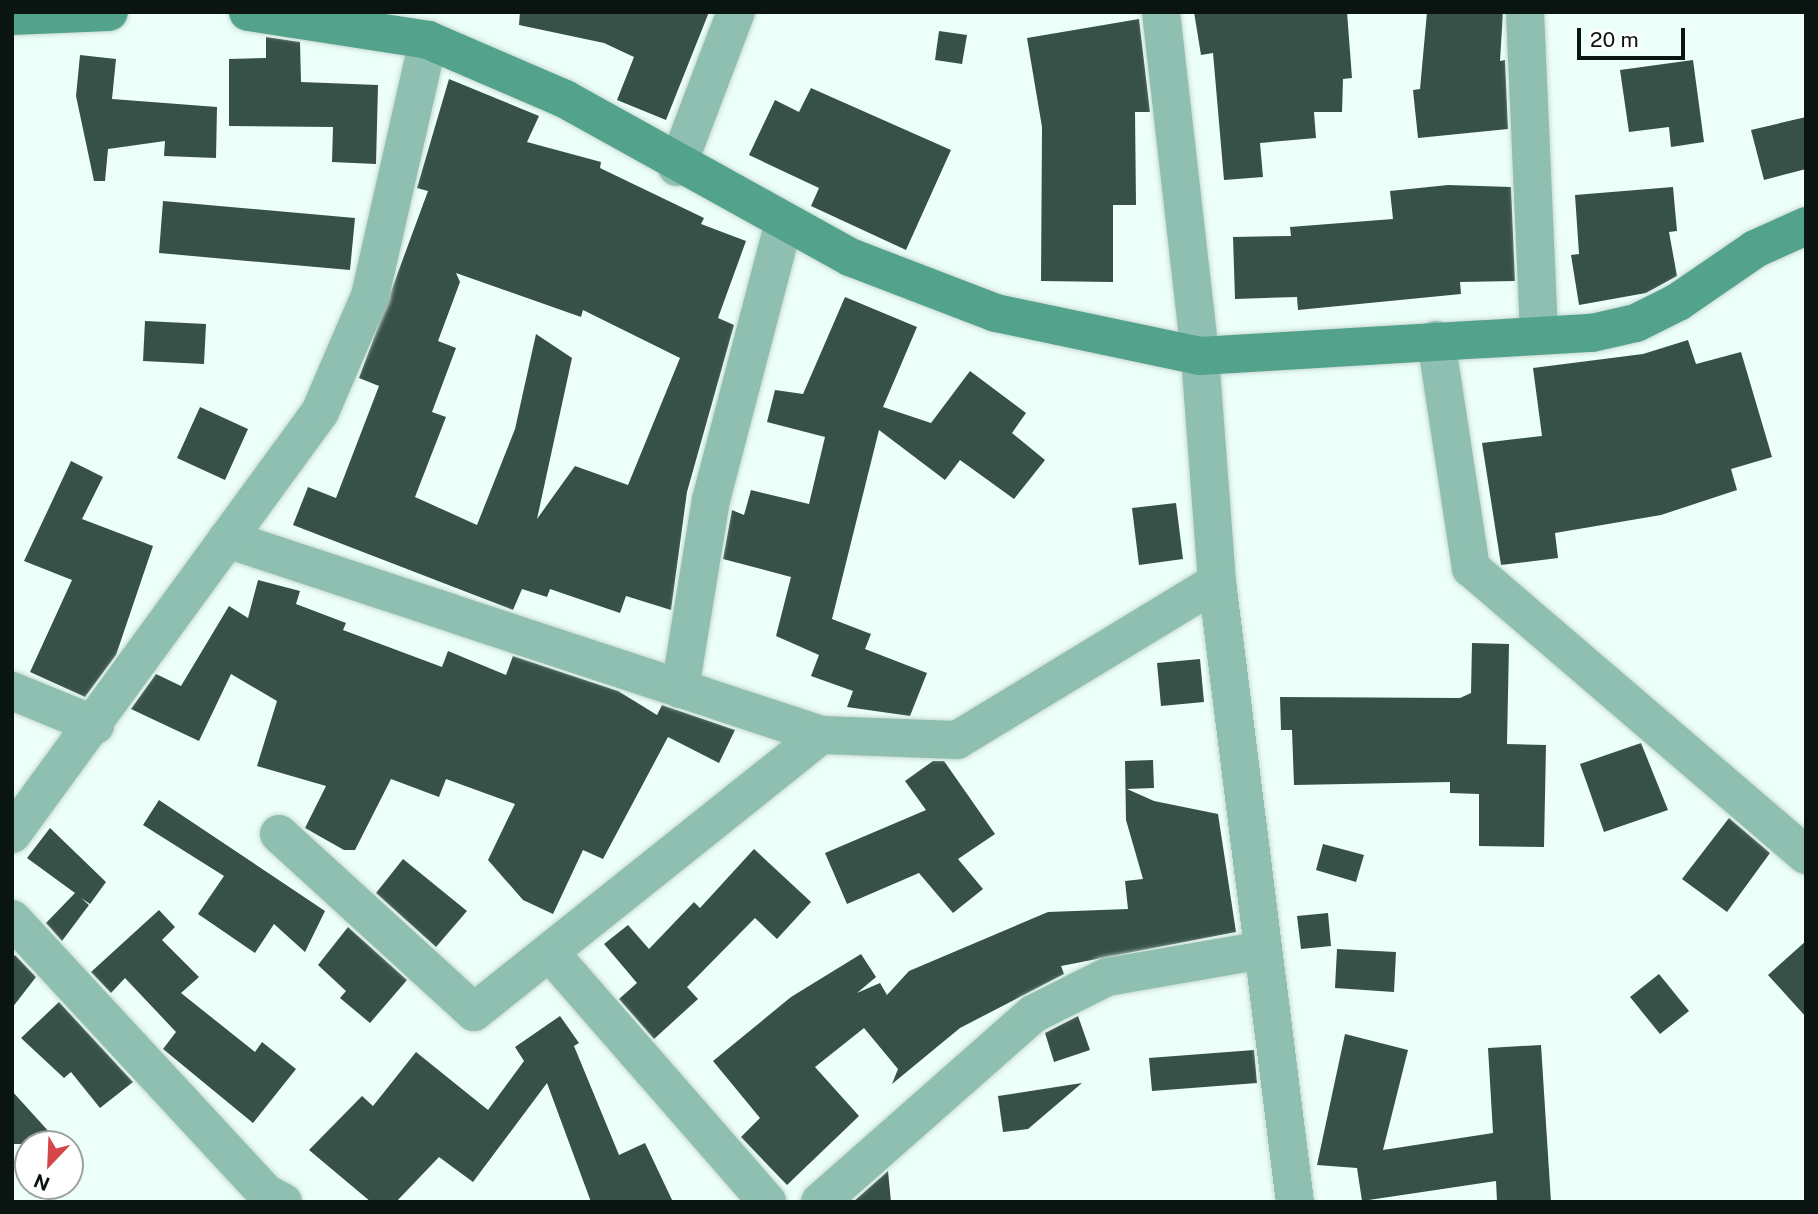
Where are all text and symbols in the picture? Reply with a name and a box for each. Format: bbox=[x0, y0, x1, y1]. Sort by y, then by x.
scale bar bbox=[1580, 14, 1688, 58]
text: 20 m bbox=[1590, 27, 1639, 52]
north arrow bbox=[14, 1130, 84, 1200]
text: N bbox=[30, 1169, 53, 1196]

